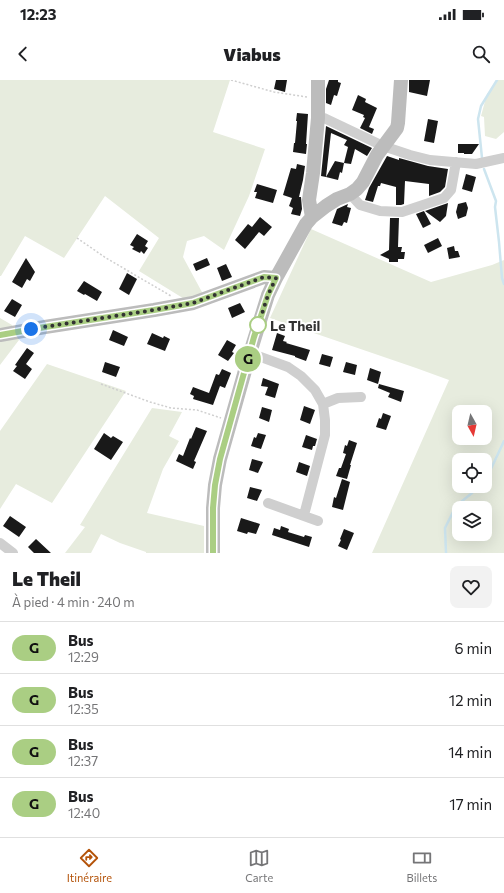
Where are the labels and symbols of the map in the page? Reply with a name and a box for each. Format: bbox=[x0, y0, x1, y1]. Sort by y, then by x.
marker: Le Theil bbox=[249, 316, 267, 334]
place label: Le Theil bbox=[270, 317, 320, 334]
your location bbox=[21, 319, 41, 339]
line badge: G bbox=[235, 346, 261, 372]
north arrow bbox=[452, 405, 492, 445]

